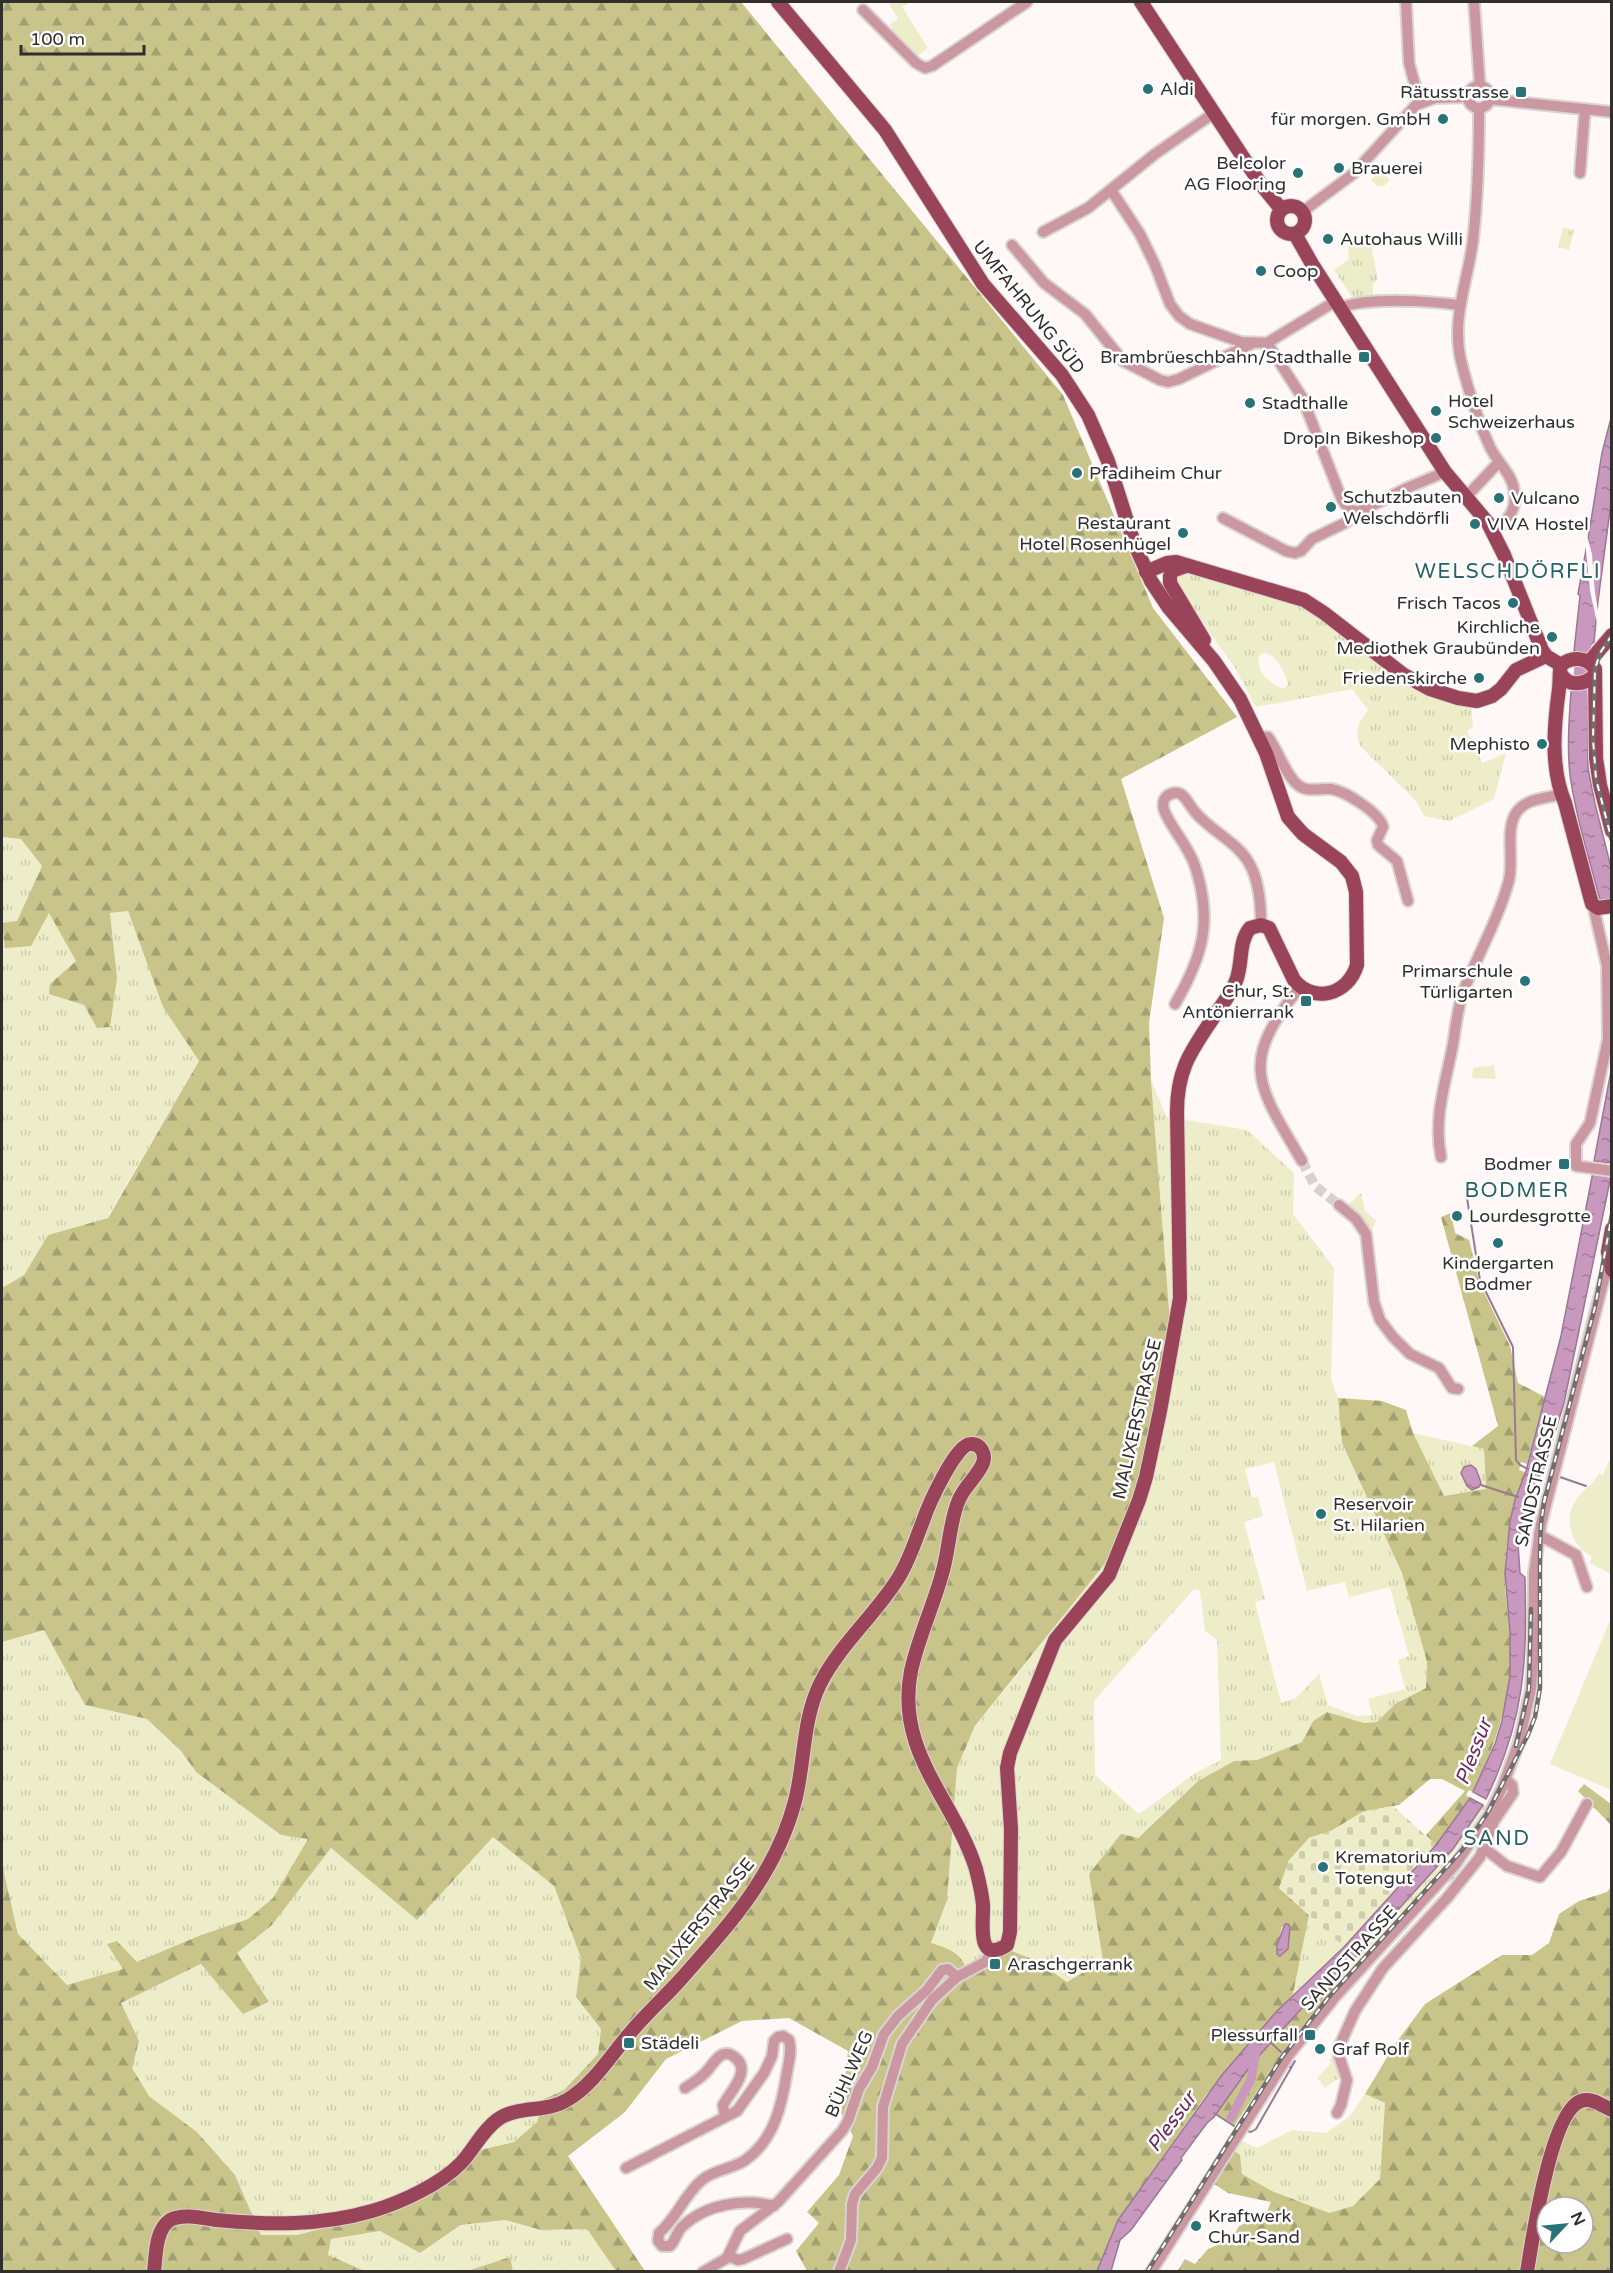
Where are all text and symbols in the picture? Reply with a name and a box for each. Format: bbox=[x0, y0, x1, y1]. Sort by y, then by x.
scale bar bbox=[21, 18, 144, 56]
text: 100 m bbox=[30, 28, 85, 50]
place label: Aldi bbox=[1160, 78, 1194, 100]
place label: Rätusstrasse bbox=[1400, 81, 1509, 103]
marker: Aldi bbox=[1141, 82, 1155, 96]
marker: Rätusstrasse bbox=[1514, 85, 1528, 99]
place label: für morgen. GmbH bbox=[1271, 108, 1431, 130]
marker: für morgen. GmbH bbox=[1436, 112, 1450, 126]
place label: Belcolor AG Flooring bbox=[1184, 152, 1286, 195]
place label: Brauerei bbox=[1351, 157, 1423, 179]
marker: Brauerei bbox=[1332, 161, 1346, 175]
marker: Belcolor AG Flooring bbox=[1291, 166, 1305, 180]
place label: Autohaus Willi bbox=[1340, 228, 1463, 250]
marker: Autohaus Willi bbox=[1321, 232, 1335, 246]
street label: UMFAHRUNG SÜD bbox=[968, 236, 1090, 378]
place label: Coop bbox=[1273, 260, 1318, 282]
marker: Coop bbox=[1254, 264, 1268, 278]
place label: Brambrüeschbahn/Stadthalle bbox=[1100, 346, 1352, 368]
marker: Brambrüeschbahn/Stadthalle bbox=[1357, 350, 1371, 364]
place label: Hotel Schweizerhaus bbox=[1448, 390, 1575, 433]
place label: Stadthalle bbox=[1262, 392, 1348, 414]
marker: Stadthalle bbox=[1243, 396, 1257, 410]
marker: Hotel Schweizerhaus bbox=[1429, 404, 1443, 418]
place label: DropIn Bikeshop bbox=[1283, 427, 1424, 449]
marker: DropIn Bikeshop bbox=[1429, 431, 1443, 445]
place label: Pfadiheim Chur bbox=[1089, 462, 1222, 484]
marker: Pfadiheim Chur bbox=[1070, 466, 1084, 480]
place label: Schutzbauten Welschdörfli bbox=[1343, 486, 1462, 529]
place label: Vulcano bbox=[1511, 487, 1580, 509]
marker: Vulcano bbox=[1492, 491, 1506, 505]
marker: Schutzbauten Welschdörfli bbox=[1324, 500, 1338, 514]
place label: Restaurant Hotel Rosenhügel bbox=[1019, 512, 1171, 555]
place label: VIVA Hostel bbox=[1487, 513, 1589, 535]
marker: VIVA Hostel bbox=[1468, 517, 1482, 531]
marker: Restaurant Hotel Rosenhügel bbox=[1176, 526, 1190, 540]
district label: WELSCHDÖRFLI bbox=[1415, 559, 1601, 584]
place label: Frisch Tacos bbox=[1397, 592, 1501, 614]
marker: Frisch Tacos bbox=[1506, 596, 1520, 610]
place label: Kirchliche Mediothek Graubünden bbox=[1336, 616, 1540, 659]
marker: Kirchliche Mediothek Graubünden bbox=[1545, 630, 1559, 644]
place label: Friedenskirche bbox=[1342, 667, 1467, 689]
marker: Friedenskirche bbox=[1472, 671, 1486, 685]
place label: Mephisto bbox=[1450, 733, 1530, 755]
marker: Mephisto bbox=[1535, 737, 1549, 751]
place label: Primarschule Türligarten bbox=[1401, 960, 1513, 1003]
marker: Primarschule Türligarten bbox=[1518, 974, 1532, 988]
place label: Chur, St. Antönierrank bbox=[1182, 980, 1294, 1023]
marker: Chur, St. Antönierrank bbox=[1299, 994, 1313, 1008]
place label: Bodmer bbox=[1484, 1153, 1552, 1175]
marker: Bodmer bbox=[1557, 1157, 1571, 1171]
district label: BODMER bbox=[1464, 1178, 1570, 1203]
place label: Lourdesgrotte bbox=[1469, 1205, 1591, 1227]
marker: Lourdesgrotte bbox=[1450, 1209, 1464, 1223]
marker: Kindergarten Bodmer bbox=[1491, 1236, 1505, 1250]
place label: Kindergarten Bodmer bbox=[1442, 1252, 1554, 1295]
street label: MALIXERSTRASSE bbox=[1108, 1337, 1166, 1501]
street label: SANDSTRASSE bbox=[1510, 1413, 1562, 1549]
place label: Reservoir St. Hilarien bbox=[1333, 1493, 1425, 1536]
marker: Reservoir St. Hilarien bbox=[1314, 1507, 1328, 1521]
water label: Plessur bbox=[1450, 1713, 1498, 1788]
district label: SAND bbox=[1463, 1826, 1531, 1851]
place label: Krematorium Totengut bbox=[1335, 1846, 1447, 1889]
street label: MALIXERSTRASSE bbox=[639, 1853, 759, 1995]
marker: Krematorium Totengut bbox=[1316, 1860, 1330, 1874]
street label: SANDSTRASSE bbox=[1296, 1901, 1402, 2015]
place label: Araschgerrank bbox=[1007, 1953, 1133, 1975]
marker: Araschgerrank bbox=[988, 1957, 1002, 1971]
place label: Plessurfall bbox=[1211, 2024, 1298, 2046]
street label: BÜHLWEG bbox=[820, 2027, 878, 2121]
marker: Plessurfall bbox=[1303, 2028, 1317, 2042]
place label: Städeli bbox=[641, 2032, 699, 2054]
marker: Städeli bbox=[622, 2036, 636, 2050]
place label: Graf Rolf bbox=[1332, 2038, 1409, 2060]
marker: Graf Rolf bbox=[1313, 2042, 1327, 2056]
water label: Plessur bbox=[1142, 2085, 1203, 2157]
north arrow bbox=[1535, 2195, 1595, 2255]
place label: Kraftwerk Chur-Sand bbox=[1208, 2205, 1300, 2248]
text: N bbox=[1566, 2209, 1589, 2229]
marker: Kraftwerk Chur-Sand bbox=[1189, 2219, 1203, 2233]

